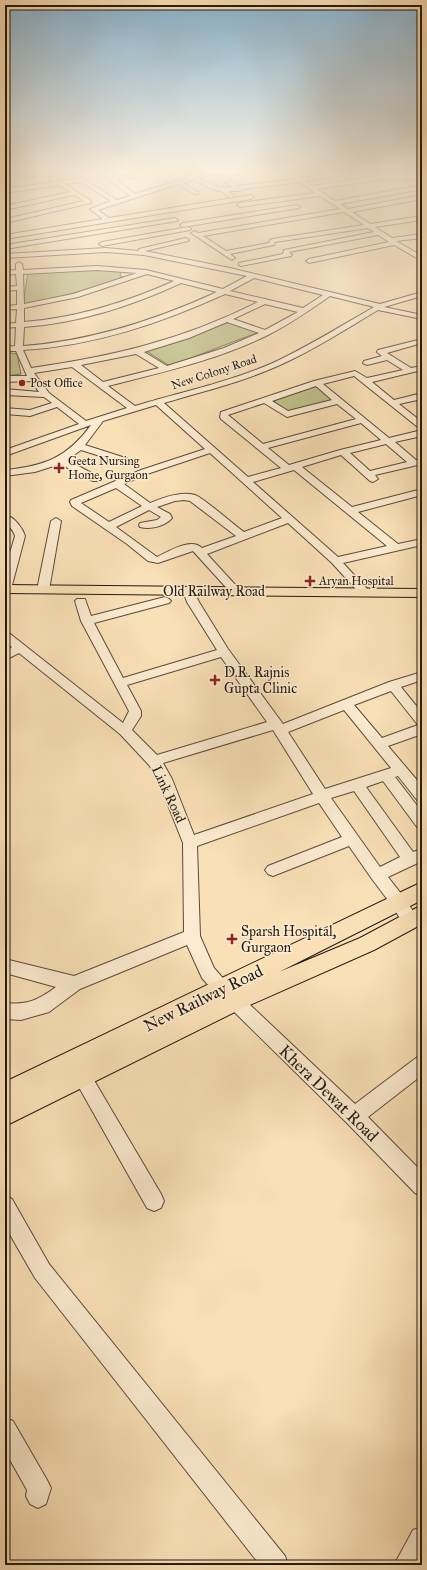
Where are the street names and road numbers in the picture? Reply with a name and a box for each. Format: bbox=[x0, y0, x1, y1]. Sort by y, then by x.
street label: New Colony Road bbox=[169, 352, 259, 392]
street label: Old Railway Road bbox=[163, 583, 265, 600]
street label: Link Road bbox=[148, 763, 189, 826]
street label: New Railway Road bbox=[140, 960, 267, 1036]
street label: Khera Dewat Road bbox=[274, 1041, 383, 1147]

